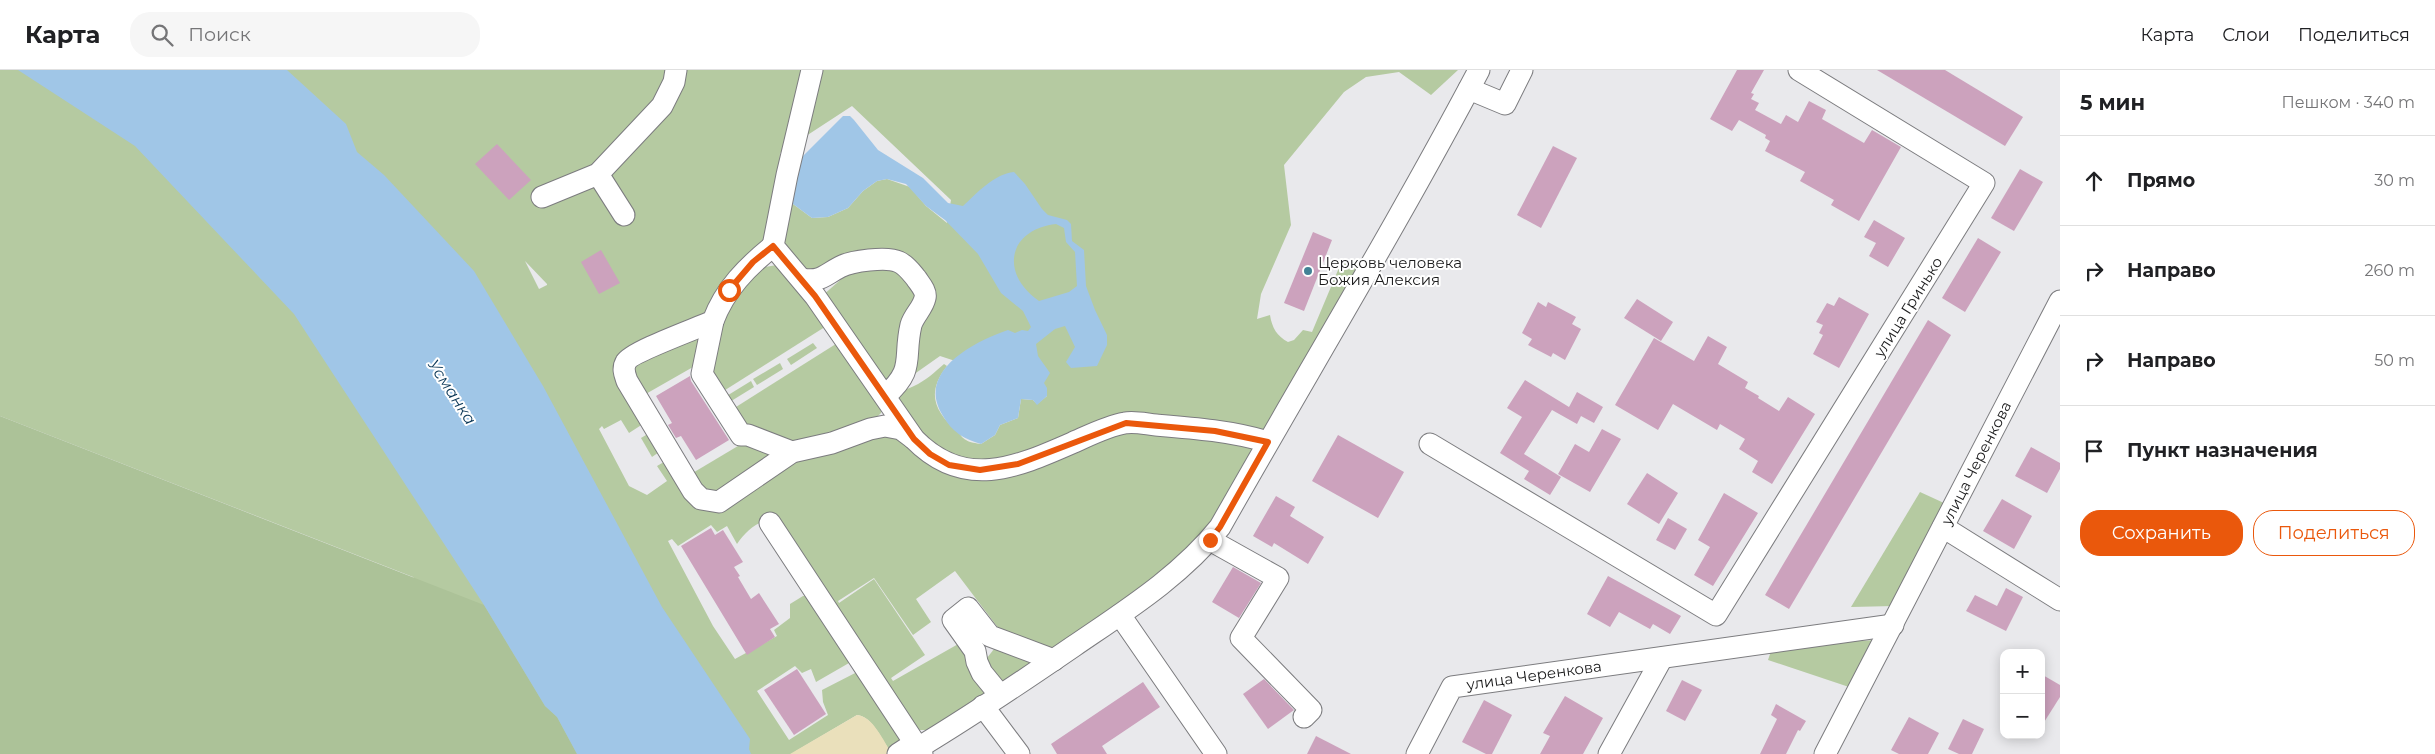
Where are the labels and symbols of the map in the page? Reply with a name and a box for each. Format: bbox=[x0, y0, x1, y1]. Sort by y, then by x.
place label: Церковь человека Божия Алексия bbox=[1318, 253, 1462, 289]
street label: улица Гринько bbox=[1869, 253, 1946, 362]
marker: Церковь человека Божия Алексия bbox=[1302, 265, 1314, 277]
route start bbox=[718, 279, 741, 302]
water label: Усманка bbox=[424, 356, 480, 428]
street label: улица Черенкова bbox=[1936, 398, 2015, 529]
route end bbox=[1199, 529, 1222, 552]
street label: улица Черенкова bbox=[1464, 656, 1603, 694]

